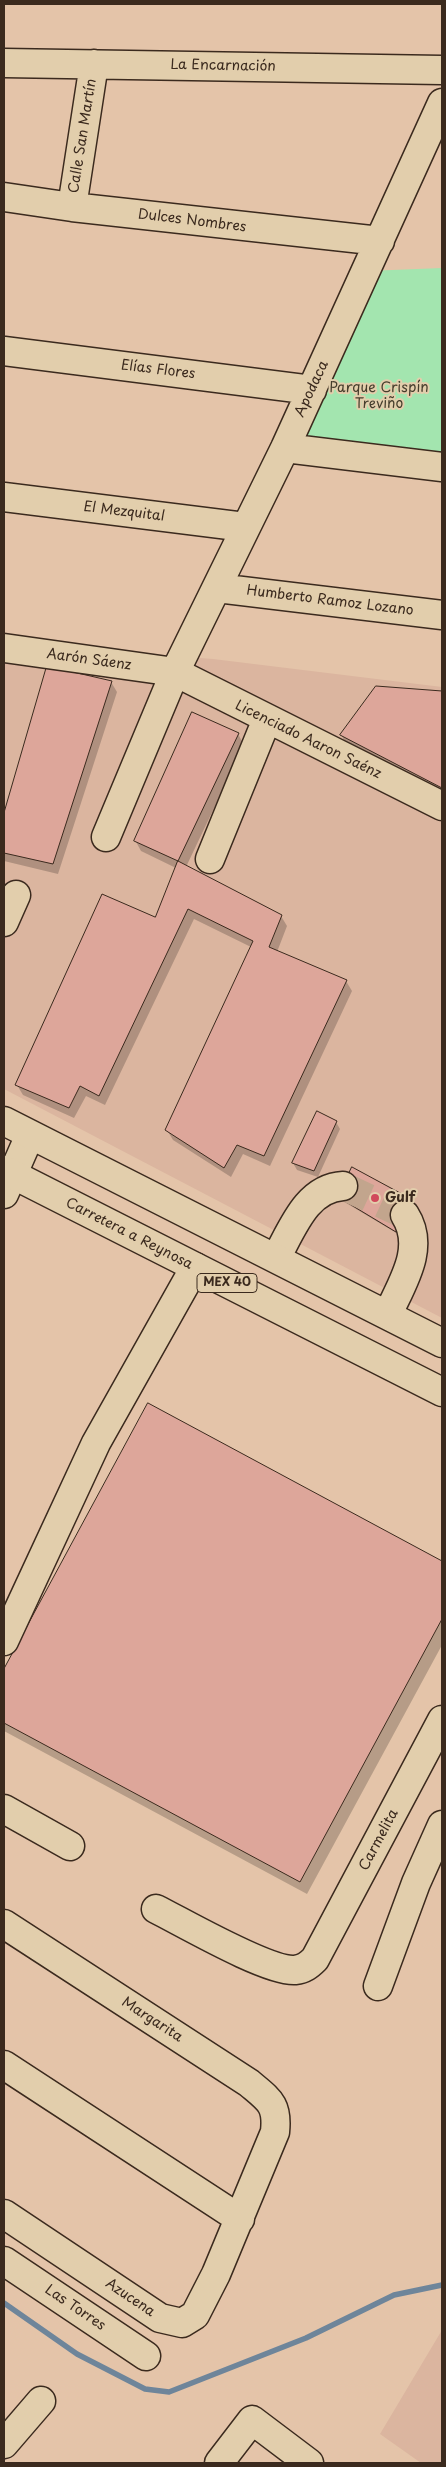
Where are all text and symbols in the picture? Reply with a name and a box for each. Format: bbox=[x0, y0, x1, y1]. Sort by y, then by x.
street label: La Encarnación bbox=[170, 57, 276, 75]
street label: Calle San Martín bbox=[66, 78, 100, 194]
street label: Dulces Nombres bbox=[137, 206, 247, 236]
street label: Elías Flores bbox=[120, 357, 196, 383]
street label: Apodaca bbox=[292, 358, 332, 420]
park label: Parque Crispín Treviño bbox=[329, 380, 429, 412]
street label: El Mezquital bbox=[82, 499, 166, 525]
street label: Humberto Ramoz Lozano bbox=[245, 582, 415, 620]
street label: Aarón Sáenz bbox=[46, 646, 132, 674]
street label: Licenciado Aaron Saénz bbox=[232, 697, 384, 783]
place label: Gulf bbox=[385, 1190, 415, 1206]
marker: Gulf bbox=[369, 1192, 381, 1204]
street label: Carretera a Reynosa bbox=[63, 1195, 195, 1273]
road number: MEX 40 bbox=[197, 1274, 257, 1292]
street label: Carmelita bbox=[356, 1806, 402, 1874]
street label: Margarita bbox=[118, 1994, 186, 2046]
street label: Azucena bbox=[102, 2275, 158, 2321]
street label: Las Torres bbox=[42, 2282, 108, 2334]

